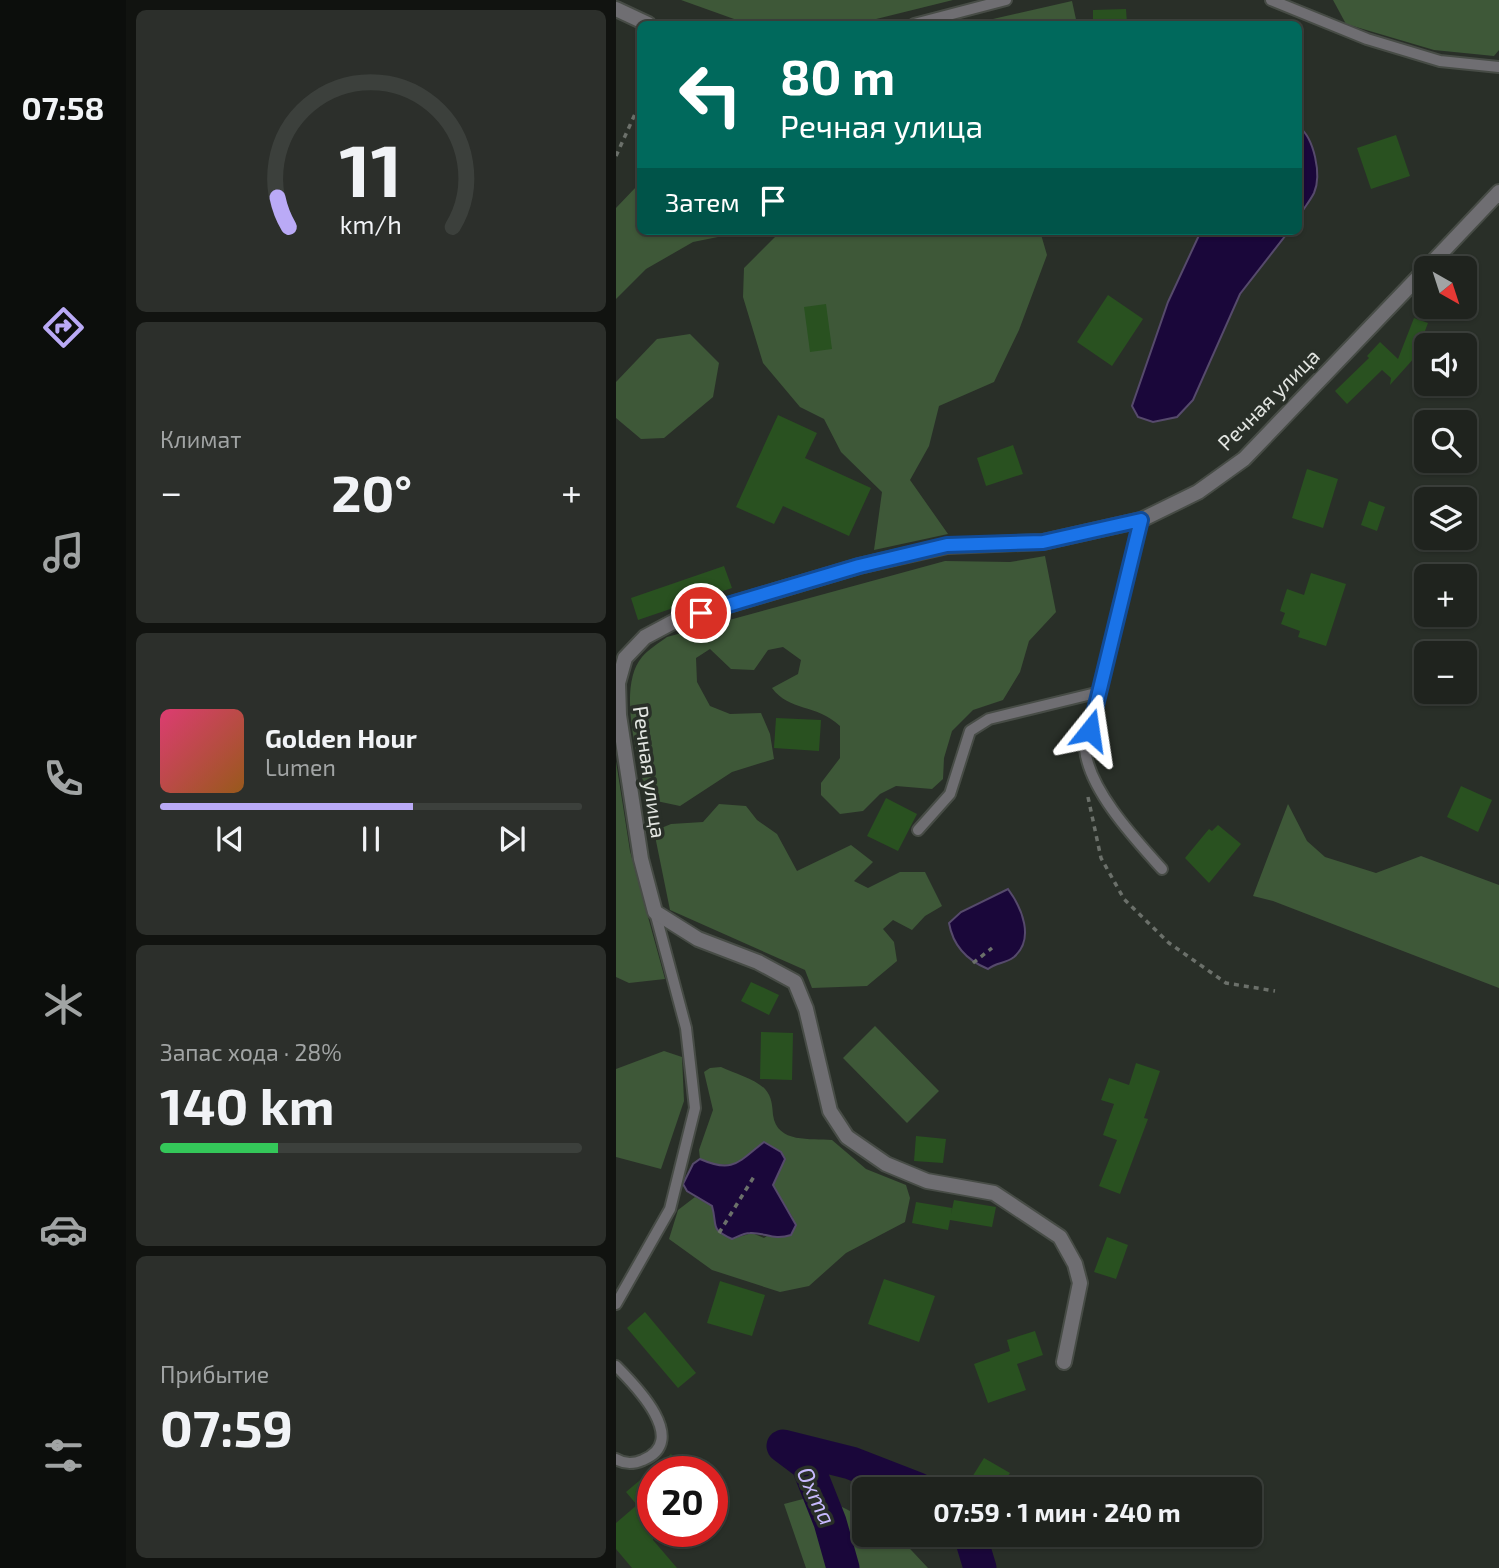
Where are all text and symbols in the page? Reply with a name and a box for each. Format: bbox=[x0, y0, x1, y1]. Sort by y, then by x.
text: 80 m bbox=[780, 46, 895, 105]
icon: left bbox=[665, 49, 756, 140]
text: 07:58 bbox=[22, 88, 104, 126]
text: Речная улица bbox=[780, 106, 983, 144]
text: 11 bbox=[340, 124, 402, 212]
icon: arrive bbox=[754, 182, 792, 220]
text: Затем bbox=[665, 186, 740, 217]
text: km/h bbox=[340, 209, 402, 239]
north arrow bbox=[1414, 256, 1477, 318]
map controls bbox=[1414, 256, 1477, 704]
icon: directions bbox=[39, 303, 88, 352]
button: sound bbox=[1414, 333, 1477, 396]
street label: Речная улица bbox=[1212, 343, 1325, 456]
button: search bbox=[1414, 410, 1477, 473]
text: Климат bbox=[160, 425, 241, 453]
text: 20° bbox=[331, 460, 412, 522]
text: − bbox=[160, 468, 182, 514]
text: + bbox=[561, 468, 582, 514]
button: layers bbox=[1414, 487, 1477, 550]
icon: music bbox=[39, 528, 88, 577]
button: + bbox=[1414, 564, 1477, 627]
pin bbox=[671, 583, 731, 643]
icon: arrive bbox=[682, 594, 720, 632]
button: − bbox=[1414, 641, 1477, 704]
position arrow bbox=[1053, 693, 1127, 767]
street label: Речная улица bbox=[628, 704, 672, 840]
text: Golden Hour bbox=[265, 722, 417, 753]
text: Lumen bbox=[265, 753, 336, 781]
icon: phone bbox=[39, 754, 88, 803]
icon: previous bbox=[211, 820, 249, 858]
icon: pause bbox=[352, 820, 390, 858]
icon: next bbox=[493, 820, 531, 858]
icon: climate bbox=[39, 980, 88, 1029]
text: Запас хода · 28% bbox=[160, 1038, 342, 1066]
text: 140 km bbox=[160, 1073, 335, 1135]
icon: car bbox=[39, 1205, 88, 1254]
text: Прибытие bbox=[160, 1360, 269, 1388]
text: 07:59 bbox=[160, 1395, 293, 1457]
icon: filters bbox=[39, 1431, 88, 1480]
speed limit sign: 20 bbox=[637, 1456, 728, 1547]
water label: Охта bbox=[791, 1462, 842, 1529]
text: 07:59 · 1 мин · 240 m bbox=[933, 1496, 1181, 1527]

